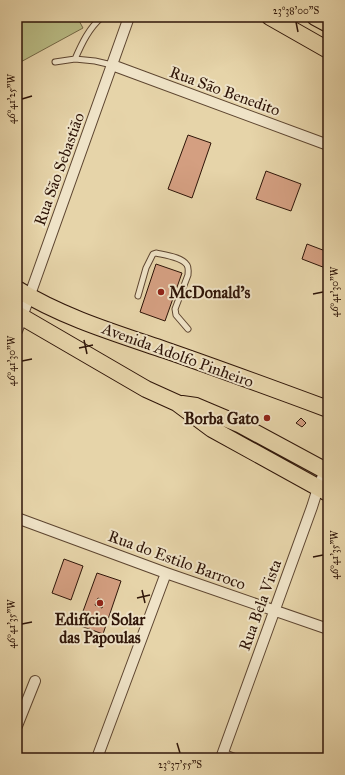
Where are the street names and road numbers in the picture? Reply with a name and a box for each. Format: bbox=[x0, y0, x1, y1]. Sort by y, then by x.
street label: Rua São Benedito bbox=[167, 62, 283, 120]
street label: Rua São Sebastião bbox=[30, 110, 88, 228]
street label: Avenida Adolfo Pinheiro bbox=[99, 318, 256, 391]
street label: Rua do Estilo Barroco bbox=[106, 526, 248, 594]
street label: Rua Bela Vista bbox=[235, 557, 285, 653]

